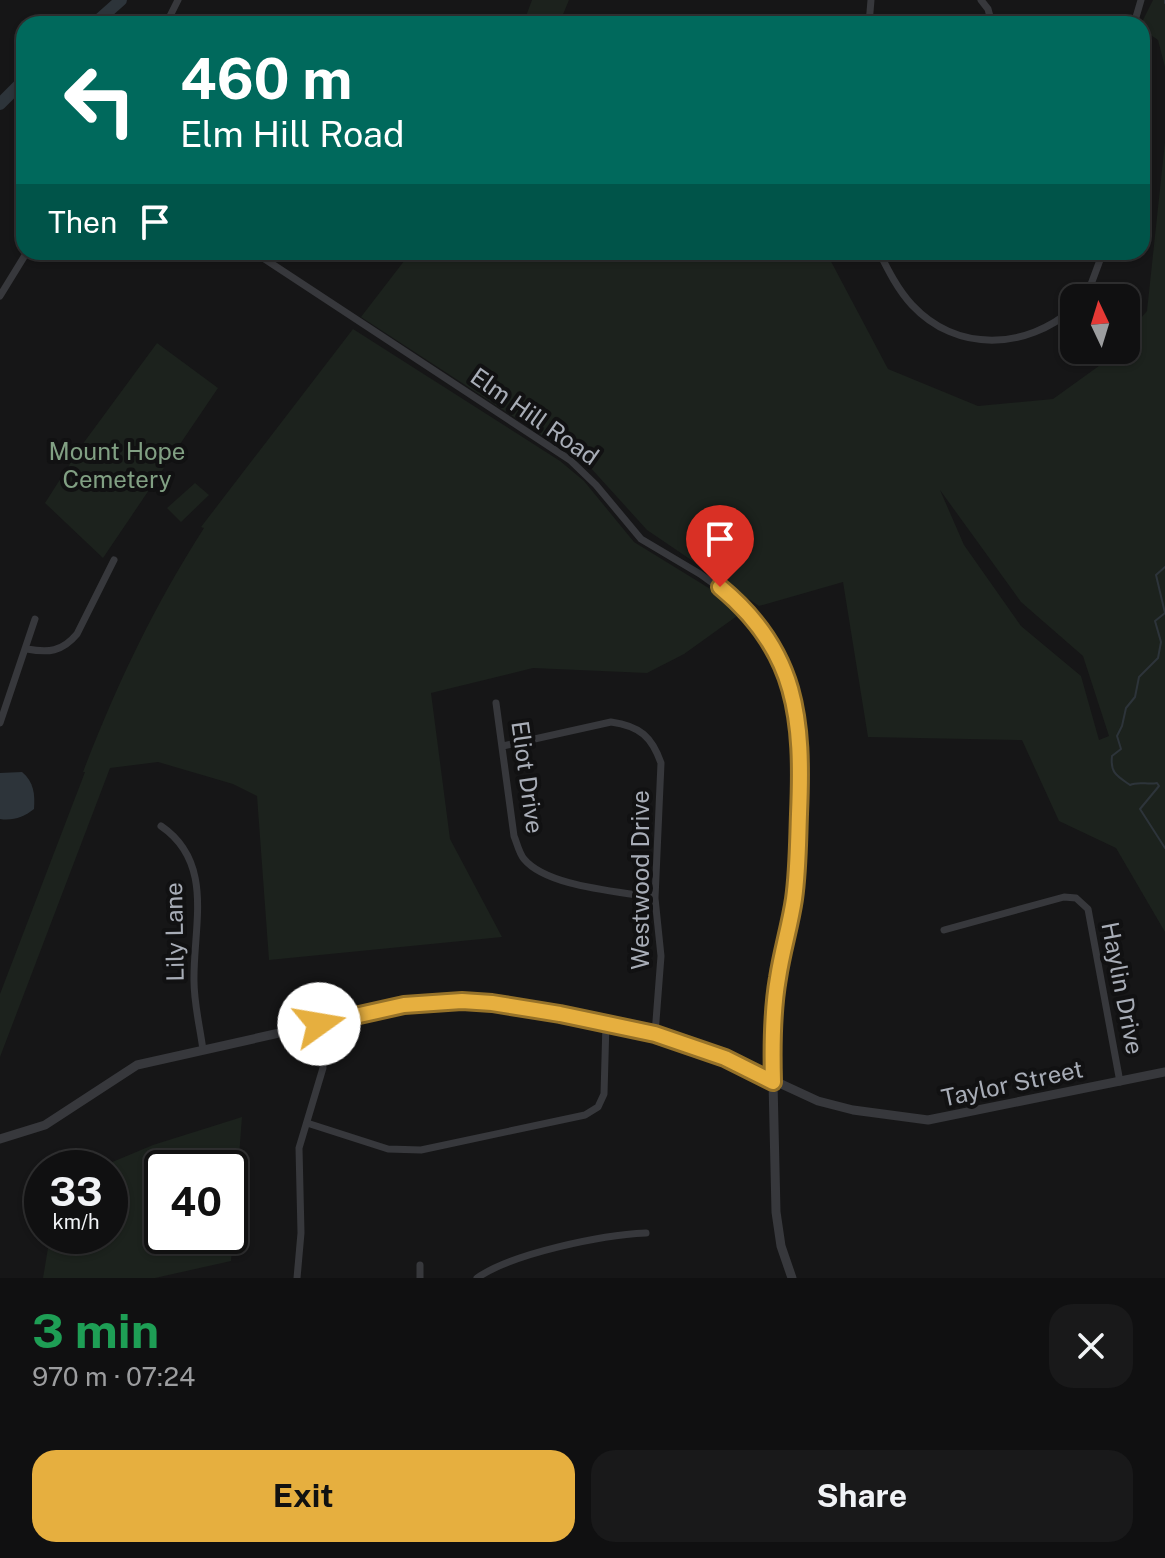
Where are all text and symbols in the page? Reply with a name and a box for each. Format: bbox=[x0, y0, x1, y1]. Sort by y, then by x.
text: 460 m bbox=[180, 46, 352, 112]
icon: left bbox=[48, 48, 152, 152]
text: Elm Hill Road bbox=[180, 113, 404, 155]
icon: arrive bbox=[133, 200, 177, 244]
text: Then bbox=[48, 204, 117, 240]
north arrow bbox=[1060, 284, 1140, 364]
map controls bbox=[1060, 284, 1140, 364]
street label: Elm Hill Road bbox=[466, 362, 604, 470]
park label: Mount Hope Cemetery bbox=[49, 437, 185, 493]
pin bbox=[686, 505, 754, 587]
icon: arrive bbox=[698, 517, 742, 561]
street label: Eliot Drive bbox=[506, 719, 550, 835]
street label: Westwood Drive bbox=[626, 790, 654, 970]
street label: Lily Lane bbox=[159, 882, 189, 982]
street label: Haylin Drive bbox=[1096, 919, 1150, 1057]
position arrow bbox=[277, 982, 361, 1066]
street label: Taylor Street bbox=[939, 1054, 1085, 1112]
speed limit sign: 40 bbox=[144, 1150, 248, 1254]
text: 33 bbox=[49, 1168, 103, 1215]
text: km/h bbox=[52, 1210, 100, 1234]
text: 3 min bbox=[32, 1302, 159, 1359]
button: close bbox=[1049, 1304, 1133, 1388]
text: 970 m · 07:24 bbox=[32, 1361, 195, 1392]
button: Exit bbox=[32, 1450, 575, 1542]
button: Share bbox=[591, 1450, 1133, 1542]

